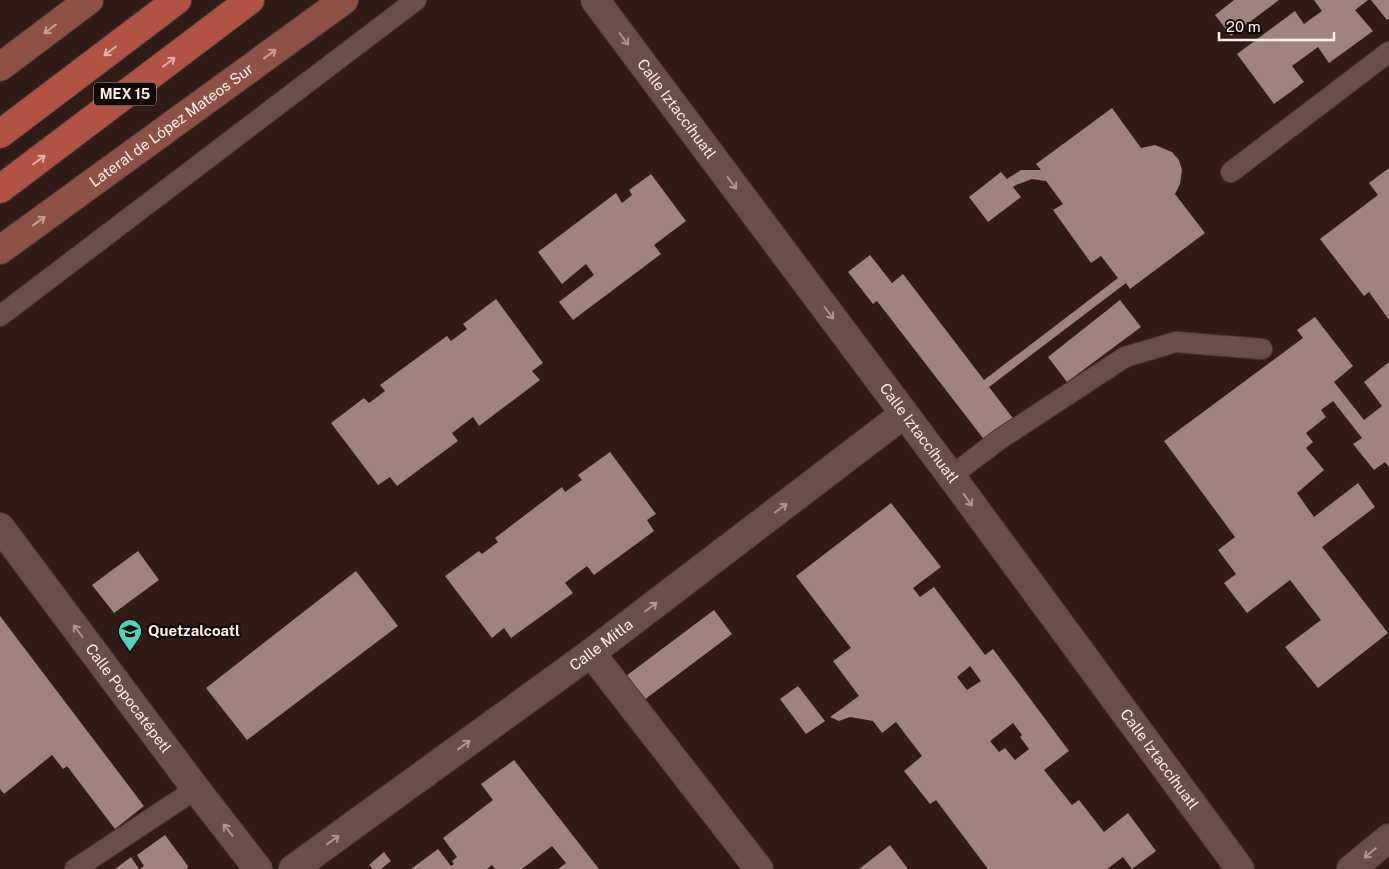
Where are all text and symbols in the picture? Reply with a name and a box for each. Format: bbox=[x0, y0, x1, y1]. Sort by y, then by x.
scale bar bbox=[1219, 10, 1334, 42]
text: 20 m bbox=[1226, 18, 1261, 35]
one-way arrow bbox=[44, 24, 57, 35]
one-way arrow bbox=[619, 32, 629, 46]
one-way arrow bbox=[104, 45, 117, 56]
one-way arrow bbox=[263, 49, 277, 59]
street label: Calle Iztaccíhuatl bbox=[634, 55, 720, 162]
one-way arrow bbox=[162, 56, 175, 67]
street label: Lateral de López Mateos Sur bbox=[86, 60, 256, 190]
road number: MEX 15 bbox=[94, 82, 156, 106]
one-way arrow bbox=[32, 154, 45, 165]
one-way arrow bbox=[726, 176, 737, 189]
one-way arrow bbox=[32, 216, 45, 227]
one-way arrow bbox=[824, 306, 834, 320]
street label: Calle Iztaccíhuatl bbox=[877, 380, 962, 486]
one-way arrow bbox=[963, 493, 973, 507]
one-way arrow bbox=[774, 503, 787, 514]
one-way arrow bbox=[644, 602, 658, 612]
street label: Calle Mitla bbox=[566, 615, 636, 674]
school or university icon: Quetzalcoatl bbox=[117, 618, 143, 652]
place label: Quetzalcoatl bbox=[148, 622, 240, 639]
one-way arrow bbox=[73, 624, 83, 638]
street label: Calle Popocatépetl bbox=[82, 640, 175, 756]
street label: Calle Iztaccíhuatl bbox=[1117, 705, 1202, 812]
one-way arrow bbox=[457, 740, 471, 750]
one-way arrow bbox=[223, 824, 234, 837]
one-way arrow bbox=[326, 835, 340, 845]
one-way arrow bbox=[1364, 848, 1377, 859]

